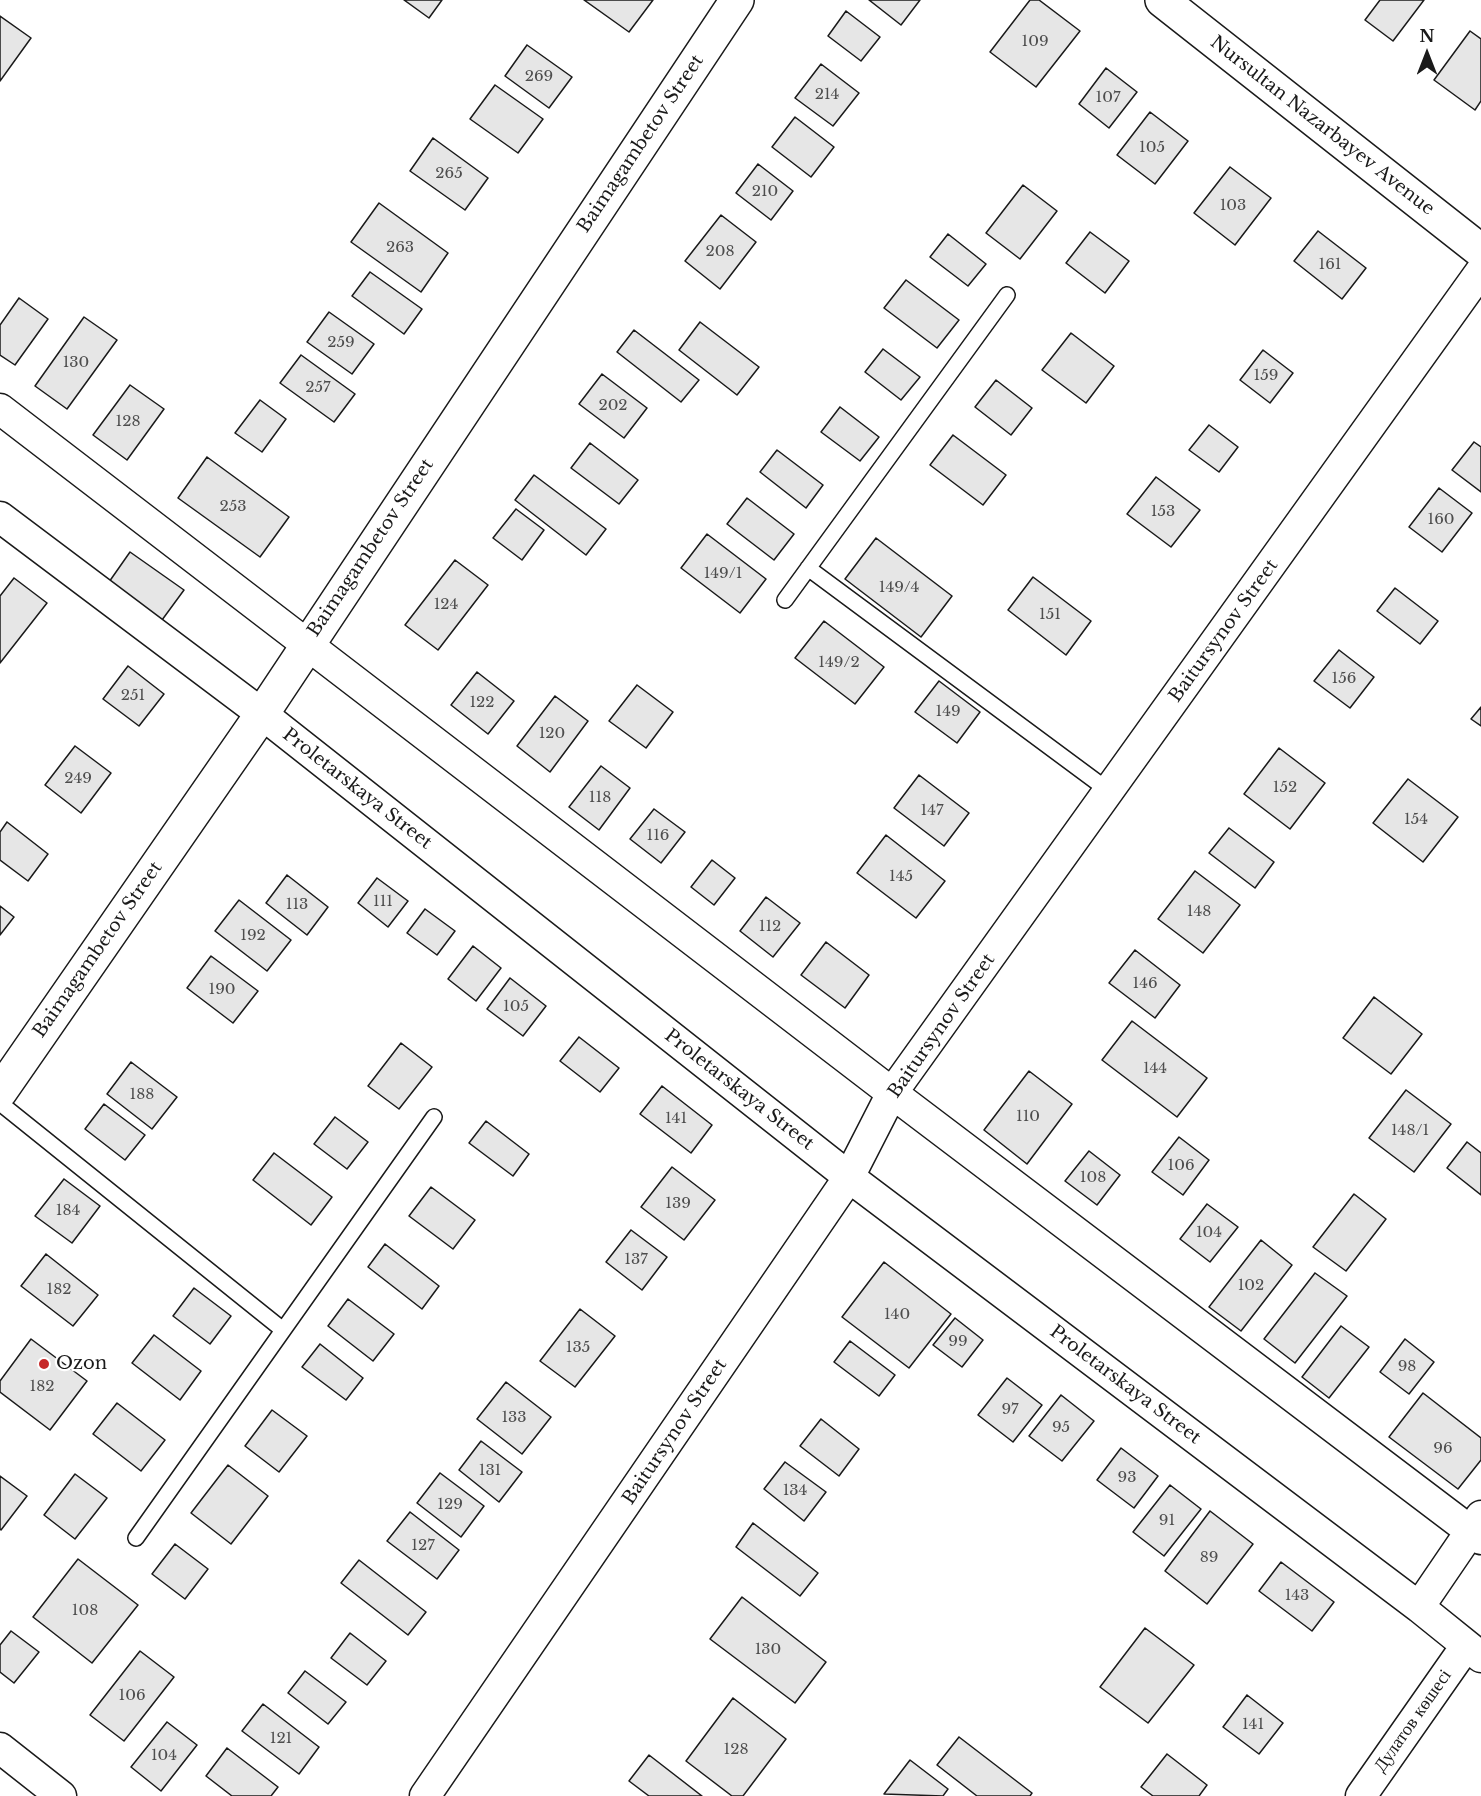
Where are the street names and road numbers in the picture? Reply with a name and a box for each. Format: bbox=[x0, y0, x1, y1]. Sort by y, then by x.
street label: Nursultan Nazarbayev Avenue bbox=[1206, 32, 1438, 220]
street label: Baimagambetov Street bbox=[573, 51, 709, 237]
street label: Baimagambetov Street bbox=[303, 455, 439, 641]
street label: Baitursynov Street bbox=[1165, 555, 1283, 707]
street label: Proletarskaya Street bbox=[278, 724, 436, 854]
street label: Baimagambetov Street bbox=[29, 858, 167, 1042]
street label: Baitursynov Street bbox=[884, 950, 1000, 1102]
street label: Proletarskaya Street bbox=[660, 1025, 818, 1155]
street label: Proletarskaya Street bbox=[1045, 1321, 1205, 1449]
street label: Baitursynov Street bbox=[618, 1355, 732, 1509]
street label: Дулатов көшесі bbox=[1370, 1666, 1456, 1776]

